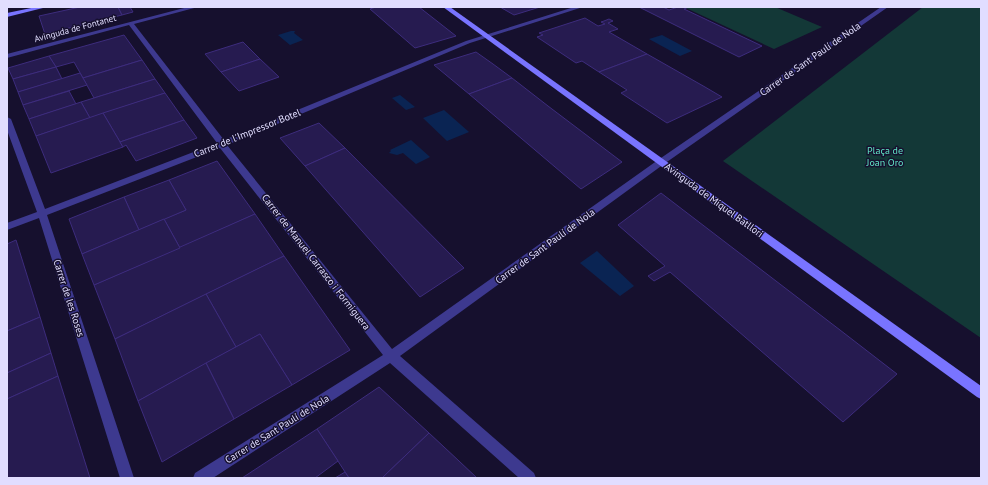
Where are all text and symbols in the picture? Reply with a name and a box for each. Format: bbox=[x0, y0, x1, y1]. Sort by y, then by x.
street label: Avinguda de Fontanet bbox=[33, 12, 117, 44]
street label: Carrer de Sant Paulí de Nola bbox=[757, 19, 863, 99]
street label: Carrer de l'Impressor Botel bbox=[192, 106, 302, 160]
park label: Plaça de Joan Oro bbox=[866, 144, 903, 169]
street label: Avinguda de Miquel Batllori bbox=[662, 160, 766, 240]
street label: Carrer de Manuel Carrasco i Formiguera bbox=[259, 191, 373, 333]
street label: Carrer de Sant Paulí de Nola bbox=[492, 205, 598, 287]
street label: Carrer de les Roses bbox=[50, 258, 88, 338]
street label: Carrer de Sant Paulí de Nola bbox=[223, 392, 332, 466]

